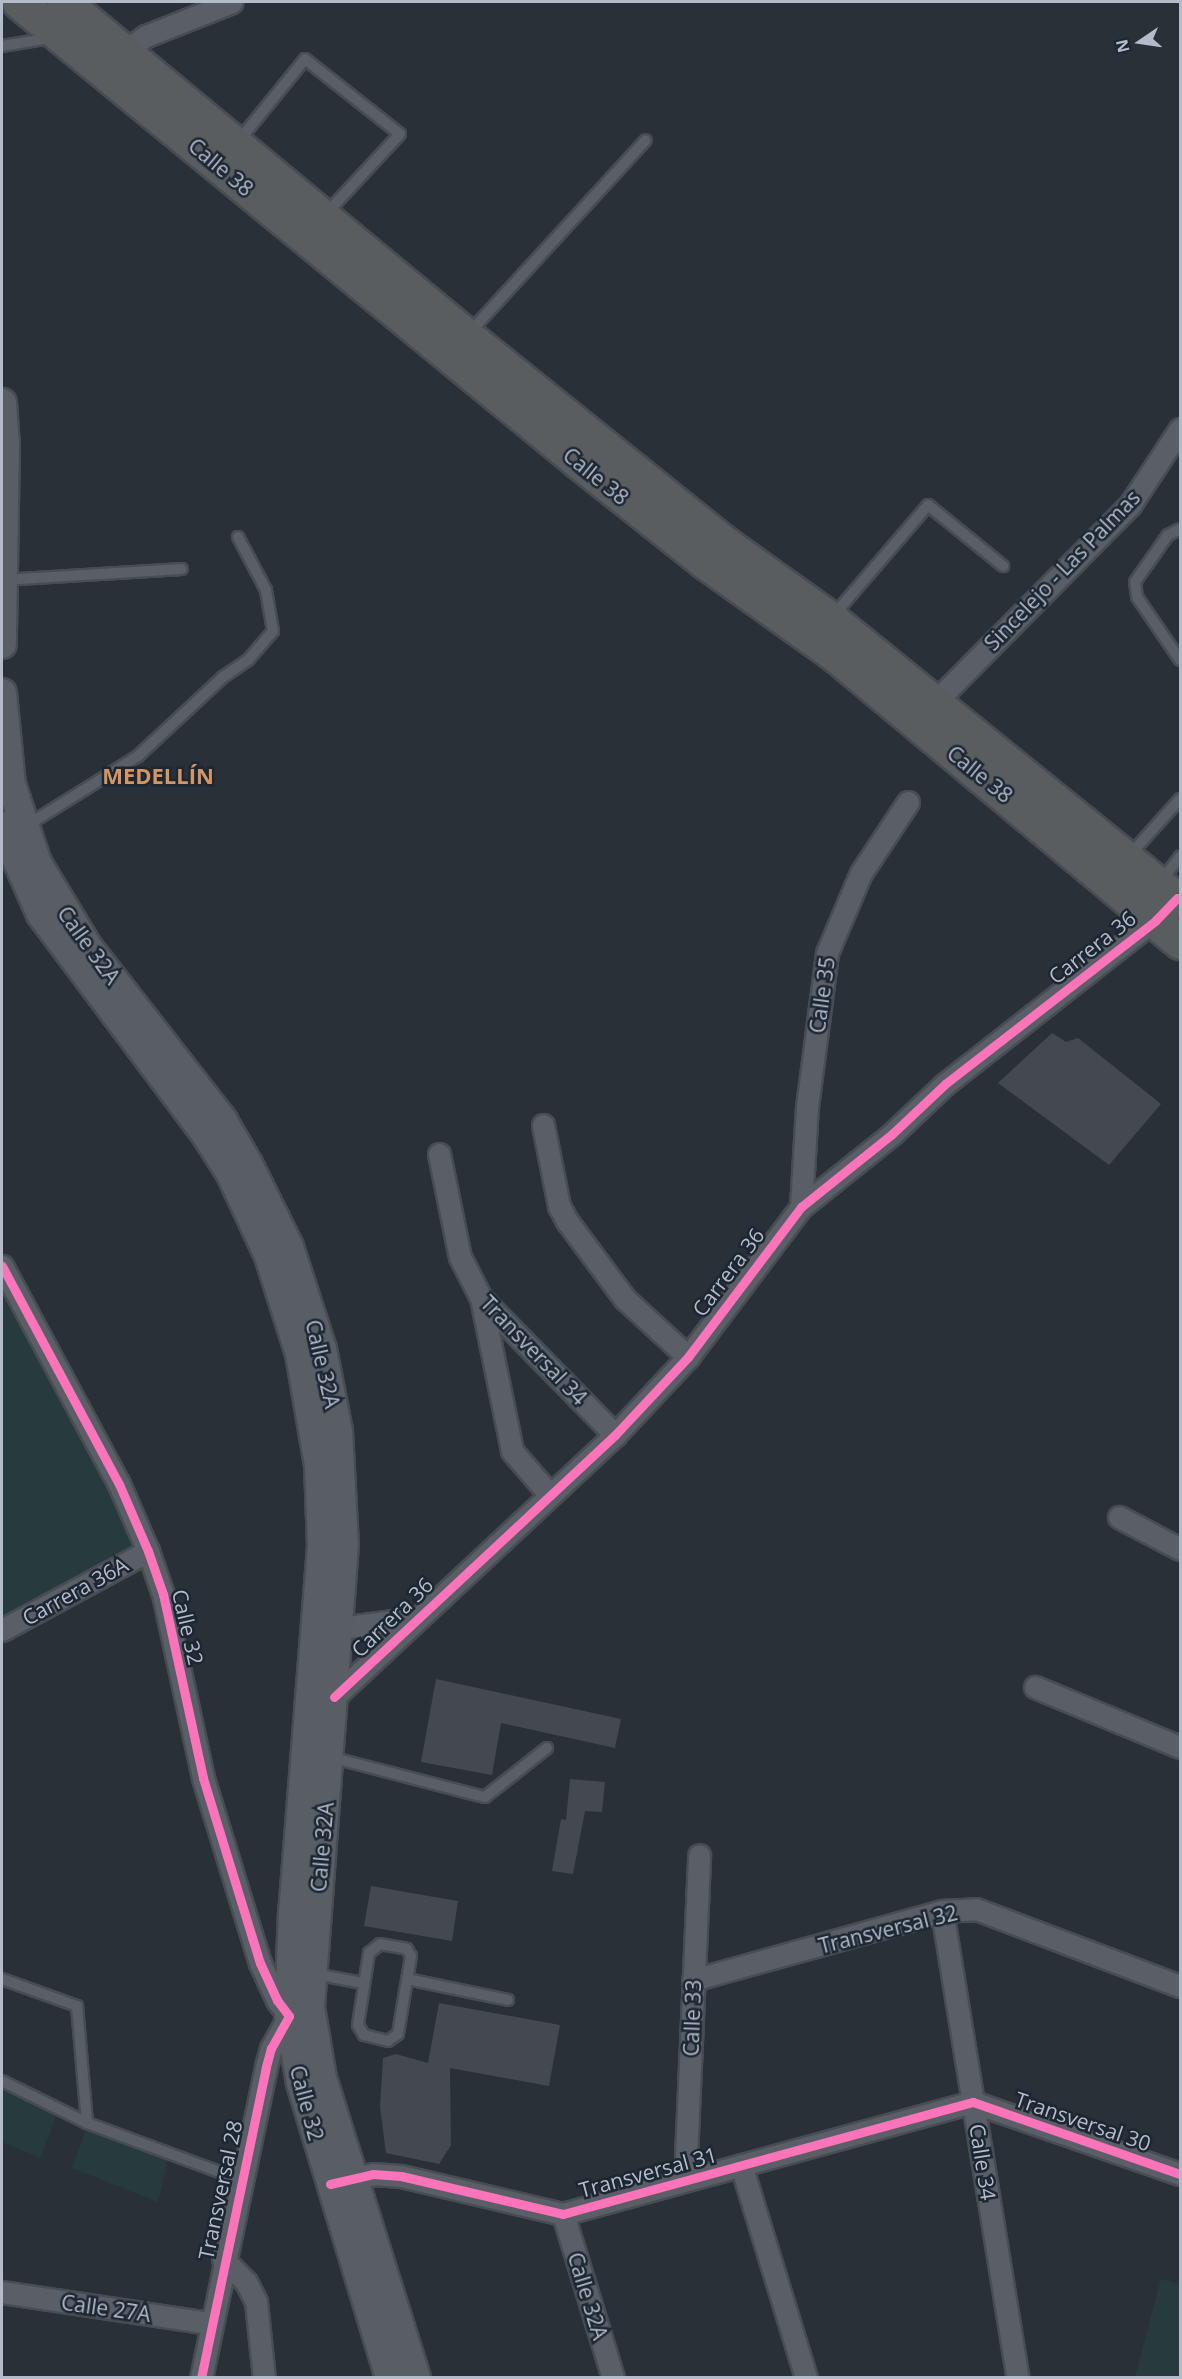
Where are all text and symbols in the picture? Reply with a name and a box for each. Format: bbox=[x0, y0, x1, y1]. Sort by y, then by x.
north arrow bbox=[1110, 12, 1170, 72]
text: N bbox=[1110, 37, 1135, 55]
street label: Calle 38 bbox=[183, 133, 259, 201]
street label: Calle 38 bbox=[558, 442, 634, 510]
street label: Sincelejo - Las Palmas bbox=[979, 485, 1145, 655]
street label: Calle 38 bbox=[942, 740, 1018, 808]
district label: MEDELLÍN bbox=[102, 763, 214, 789]
street label: Calle 32A bbox=[52, 901, 126, 989]
street label: Carrera 36 bbox=[1043, 905, 1141, 989]
street label: Calle 35 bbox=[804, 955, 840, 1035]
street label: Carrera 36 bbox=[687, 1223, 769, 1321]
street label: Transversal 34 bbox=[476, 1290, 592, 1410]
street label: Calle 32A bbox=[301, 1317, 345, 1411]
street label: Carrera 36A bbox=[18, 1552, 132, 1630]
street label: Carrera 36 bbox=[346, 1572, 438, 1662]
street label: Calle 32 bbox=[167, 1587, 209, 1667]
street label: Calle 32A bbox=[306, 1801, 338, 1893]
street label: Transversal 32 bbox=[816, 1900, 960, 1958]
street label: Calle 33 bbox=[678, 1979, 706, 2057]
street label: Calle 32 bbox=[285, 2063, 329, 2143]
street label: Transversal 30 bbox=[1012, 2086, 1154, 2156]
street label: Transversal 28 bbox=[193, 2118, 247, 2262]
street label: Calle 34 bbox=[965, 2122, 1001, 2202]
street label: Transversal 31 bbox=[576, 2141, 720, 2203]
street label: Calle 32A bbox=[563, 2249, 613, 2343]
street label: Calle 27A bbox=[60, 2289, 152, 2327]

